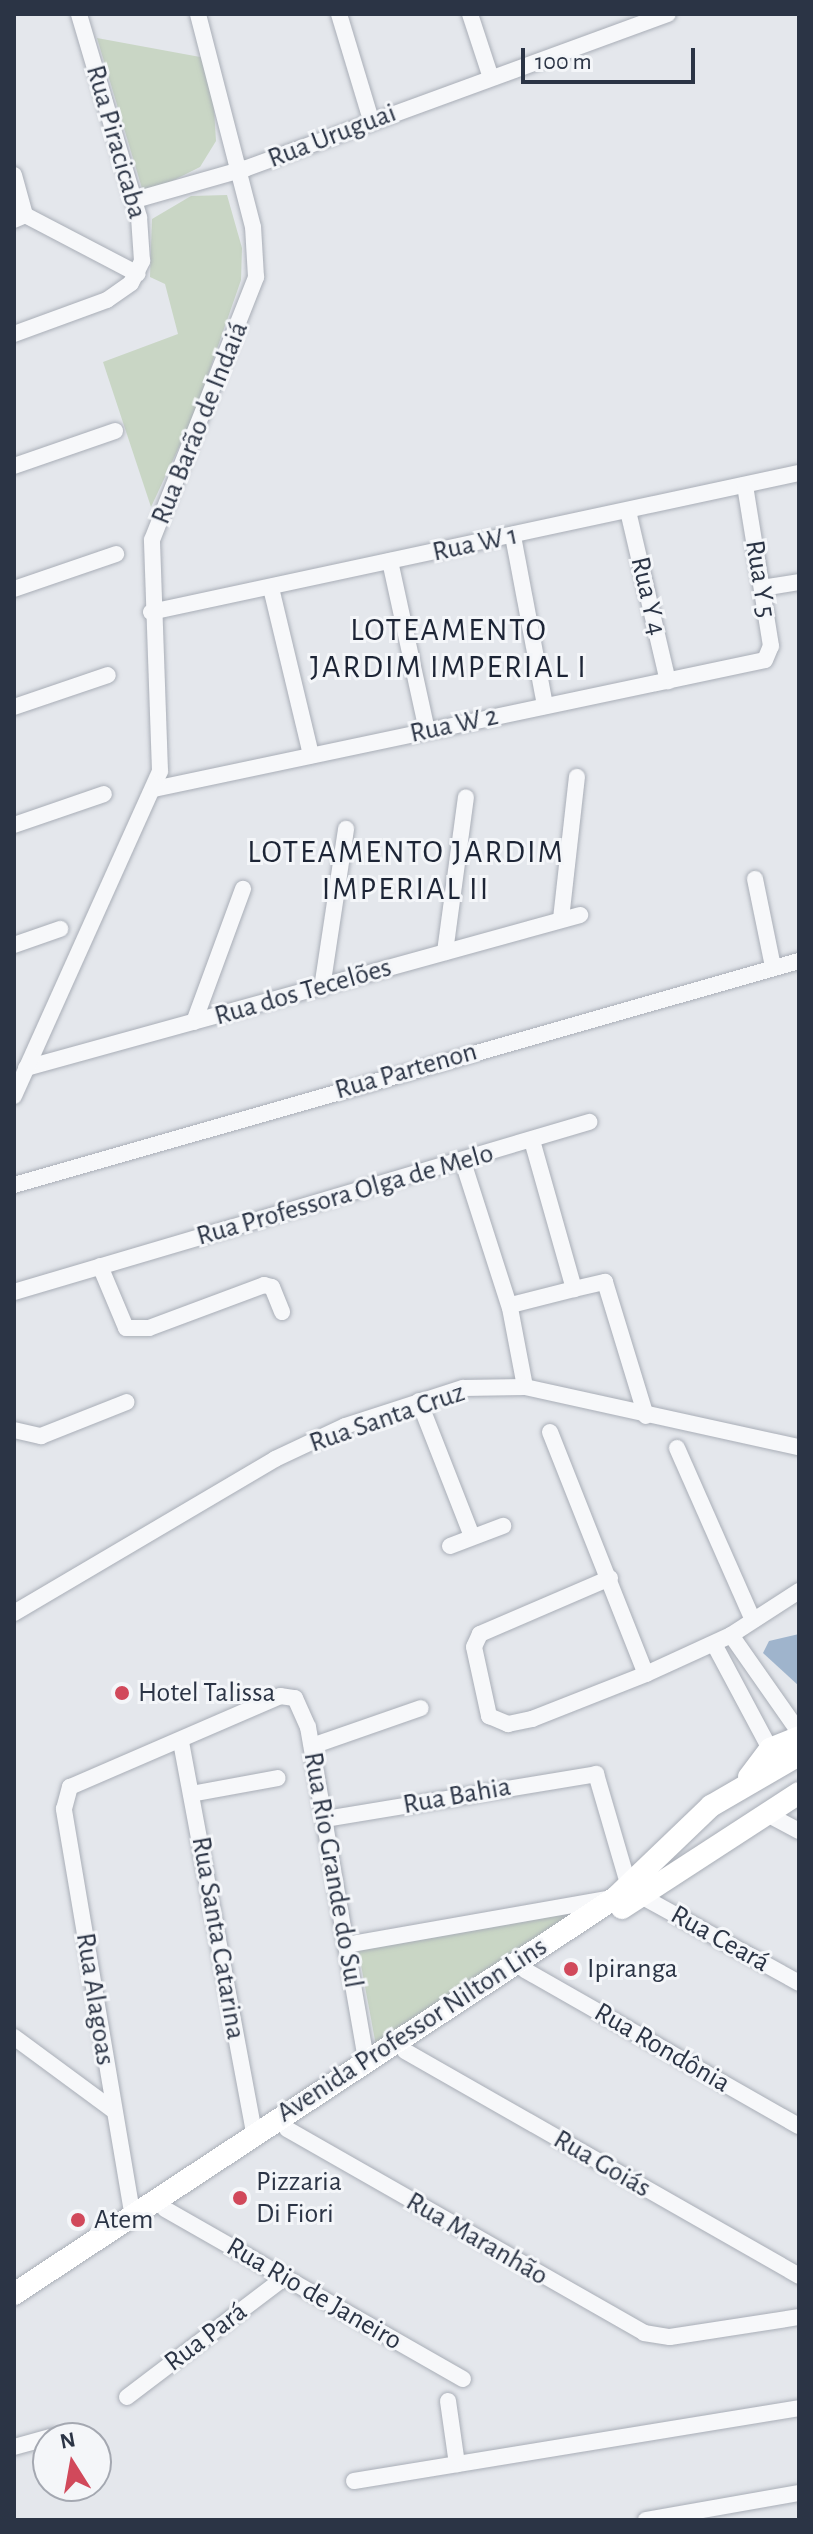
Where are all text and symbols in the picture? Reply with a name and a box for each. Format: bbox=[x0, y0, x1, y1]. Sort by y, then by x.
scale bar bbox=[525, 32, 699, 82]
text: 100 m bbox=[535, 50, 592, 74]
street label: Rua Piracicaba bbox=[78, 61, 154, 223]
street label: Rua Uruguai bbox=[263, 96, 401, 176]
street label: Rua Barão de Indaiá bbox=[144, 317, 256, 529]
street label: Rua W 1 bbox=[429, 519, 521, 569]
street label: Rua Y 5 bbox=[737, 538, 783, 620]
street label: Rua Y 4 bbox=[623, 553, 673, 639]
district label: LOTEAMENTO JARDIM IMPERIAL I bbox=[310, 612, 588, 687]
street label: Rua W 2 bbox=[407, 699, 501, 751]
district label: LOTEAMENTO JARDIM IMPERIAL II bbox=[247, 834, 565, 909]
street label: Rua dos Tecelões bbox=[211, 951, 395, 1033]
street label: Rua Partenon bbox=[331, 1035, 481, 1107]
street label: Rua Professora Olga de Melo bbox=[193, 1137, 497, 1253]
street label: Rua Santa Cruz bbox=[305, 1376, 469, 1460]
place label: Hotel Talissa bbox=[138, 1676, 275, 1710]
marker: Hotel Talissa bbox=[113, 1684, 131, 1702]
street label: Rua Rio Grande do Sul bbox=[296, 1749, 370, 1991]
street label: Rua Bahia bbox=[400, 1770, 514, 1822]
street label: Rua Santa Catarina bbox=[184, 1834, 252, 2042]
street label: Rua Ceará bbox=[665, 1898, 775, 1980]
street label: Rua Alagoas bbox=[68, 1930, 122, 2068]
street label: Avenida Professor Nilton Lins bbox=[271, 1930, 553, 2130]
place label: Ipiranga bbox=[587, 1952, 678, 1986]
marker: Ipiranga bbox=[562, 1960, 580, 1978]
street label: Rua Rondônia bbox=[588, 1996, 736, 2100]
street label: Rua Goiás bbox=[547, 2123, 657, 2205]
place label: Pizzaria Di Fiori bbox=[256, 2165, 342, 2231]
street label: Rua Maranhão bbox=[400, 2185, 554, 2293]
marker: Pizzaria Di Fiori bbox=[231, 2189, 249, 2207]
place label: Atem bbox=[94, 2203, 153, 2237]
marker: Atem bbox=[69, 2211, 87, 2229]
street label: Rua Rio de Janeiro bbox=[220, 2230, 408, 2358]
street label: Rua Pará bbox=[158, 2295, 254, 2379]
north arrow bbox=[32, 2422, 112, 2502]
text: N bbox=[58, 2428, 77, 2453]

